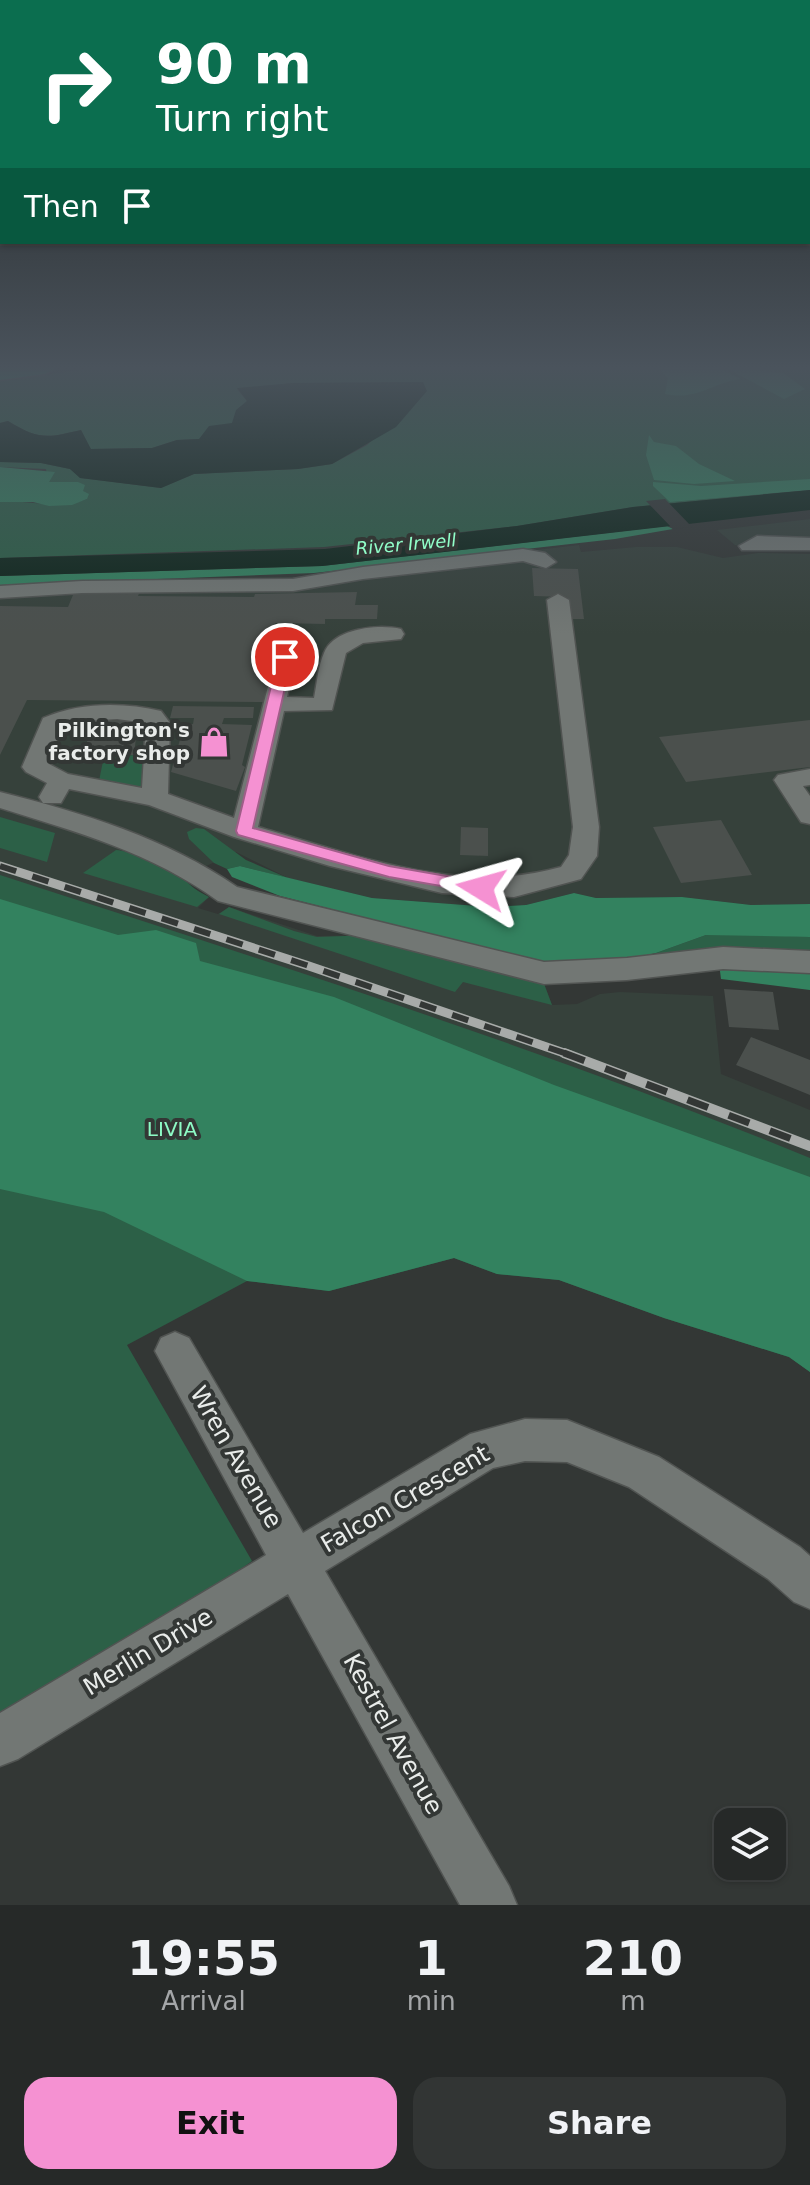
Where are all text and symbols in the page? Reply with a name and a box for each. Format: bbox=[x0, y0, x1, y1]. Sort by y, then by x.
text: 90 m bbox=[156, 31, 312, 96]
icon: right bbox=[24, 32, 128, 136]
text: Turn right bbox=[156, 98, 328, 139]
icon: arrive bbox=[115, 184, 159, 228]
text: Then bbox=[24, 189, 99, 224]
water label: River Irwell bbox=[355, 529, 457, 559]
pin bbox=[251, 623, 319, 691]
icon: arrive bbox=[263, 635, 307, 679]
place label: Pilkington's factory shop bbox=[49, 718, 190, 765]
shop icon: Pilkington's factory shop bbox=[197, 725, 231, 759]
position arrow bbox=[439, 846, 523, 930]
park label: LIVIA bbox=[147, 1117, 197, 1141]
street label: Wren Avenue bbox=[184, 1381, 288, 1533]
street label: Falcon Crescent bbox=[316, 1439, 494, 1559]
street label: Merlin Drive bbox=[78, 1603, 218, 1701]
street label: Kestrel Avenue bbox=[337, 1649, 449, 1819]
map controls bbox=[714, 1808, 786, 1880]
button: layers bbox=[714, 1808, 786, 1880]
text: 19:55 bbox=[127, 1930, 280, 1986]
text: 1 bbox=[415, 1930, 448, 1986]
text: 210 bbox=[583, 1930, 683, 1986]
text: Arrival bbox=[161, 1986, 246, 2016]
text: min bbox=[407, 1986, 456, 2016]
text: m bbox=[620, 1986, 646, 2016]
button: Exit bbox=[24, 2077, 397, 2169]
button: Share bbox=[413, 2077, 786, 2169]

